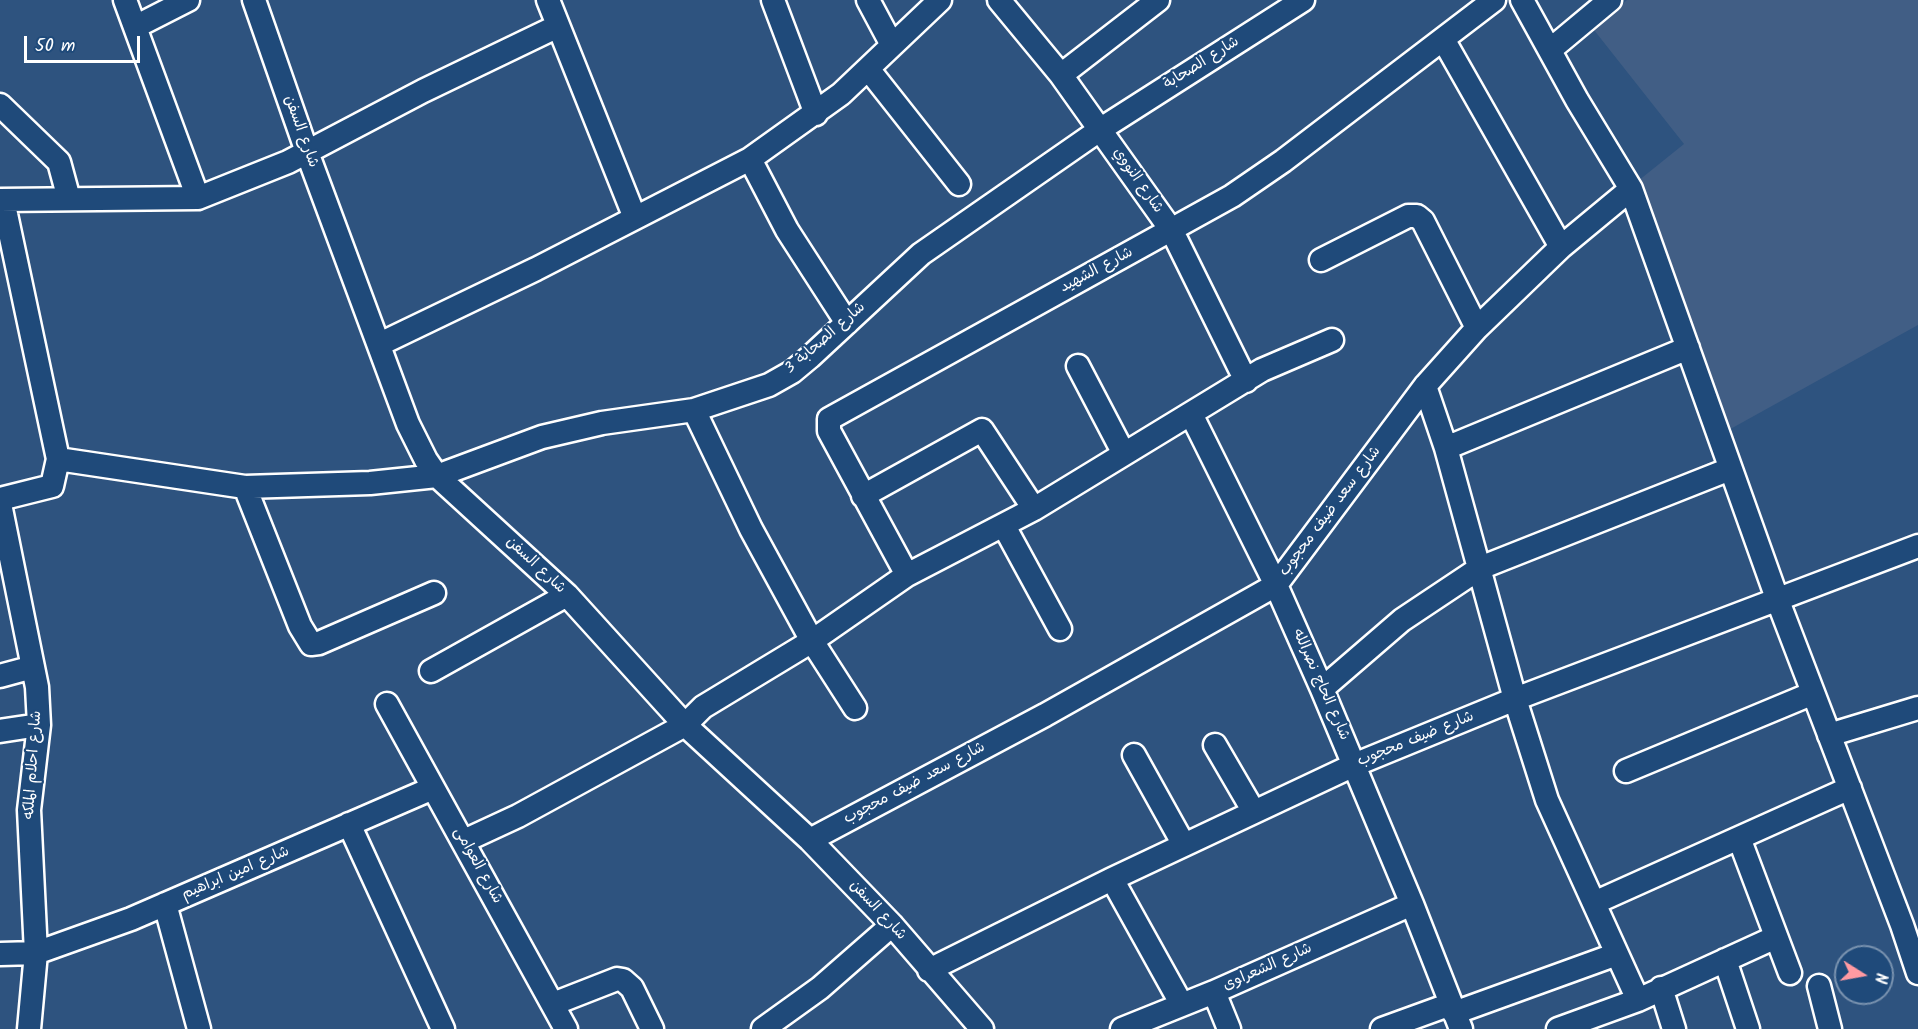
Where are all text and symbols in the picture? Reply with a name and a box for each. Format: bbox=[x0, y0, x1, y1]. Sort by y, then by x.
scale bar bbox=[27, 24, 142, 62]
text: 50 m bbox=[35, 32, 75, 61]
street label: شارع الصحابة bbox=[1161, 34, 1243, 94]
street label: شارع السفن bbox=[279, 94, 321, 170]
street label: شارع النووي bbox=[1108, 145, 1166, 217]
street label: شارع الشهيد bbox=[1057, 244, 1137, 298]
street label: شارع الصحابة 3 bbox=[782, 299, 870, 379]
street label: شارع سعد ضيف محجوب bbox=[1276, 444, 1386, 580]
street label: شارع السفن bbox=[501, 534, 569, 598]
street label: شارع الحاج نصرالله bbox=[1287, 627, 1353, 743]
street label: شارع ضيف محجوب bbox=[1355, 708, 1477, 772]
street label: شارع احلام الملكه bbox=[21, 710, 47, 820]
street label: شارع سعد ضيف محجوب bbox=[841, 739, 989, 829]
street label: شارع العوامى bbox=[449, 825, 505, 907]
street label: شارع امين ابراهيم bbox=[180, 843, 292, 905]
street label: شارع السفن bbox=[845, 877, 909, 945]
street label: شارع الشعراوى bbox=[1221, 940, 1315, 996]
north arrow bbox=[1834, 945, 1894, 1005]
text: N bbox=[1867, 971, 1893, 985]

